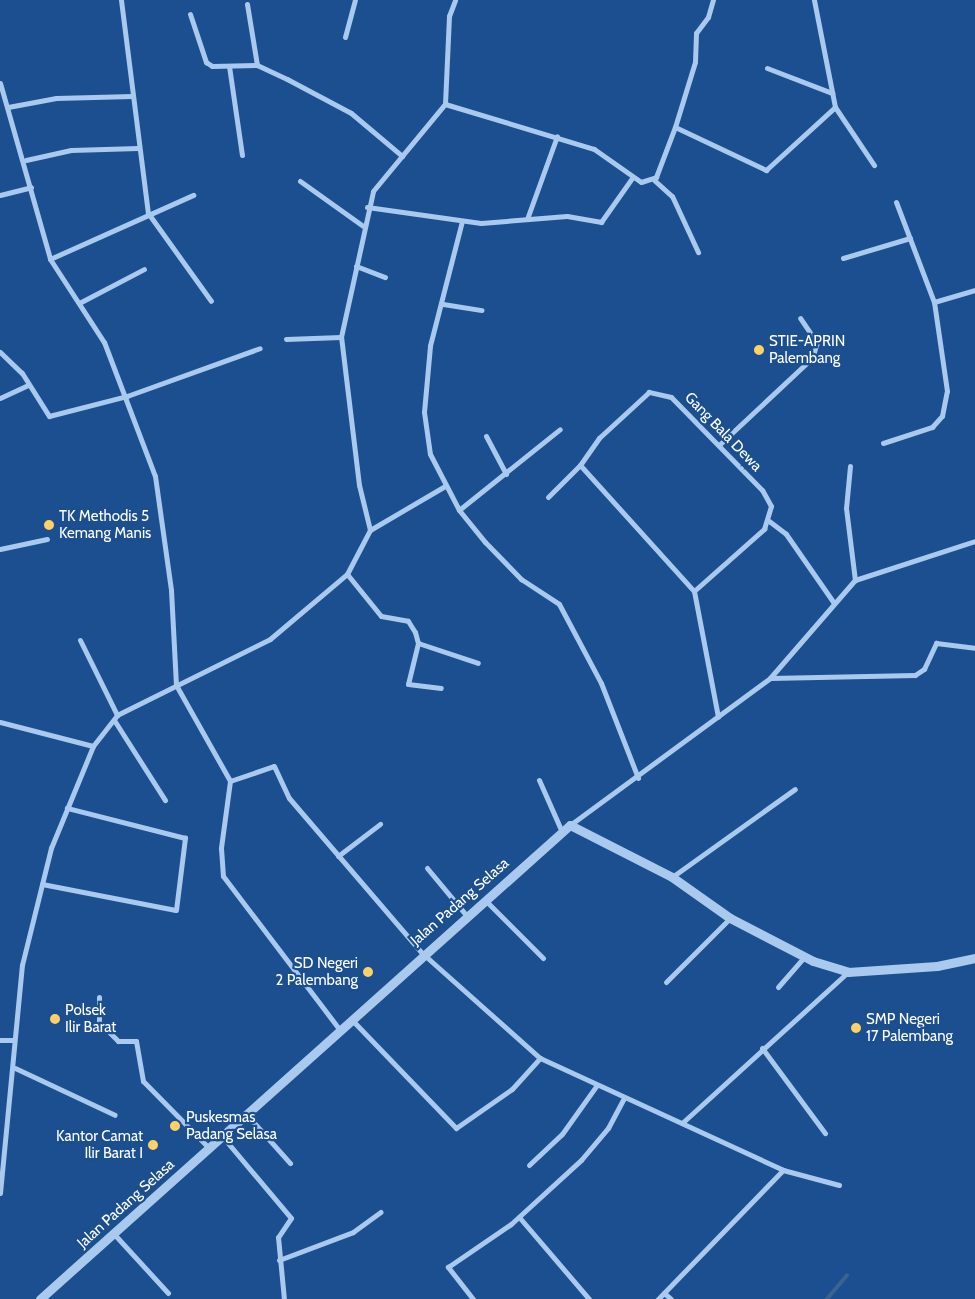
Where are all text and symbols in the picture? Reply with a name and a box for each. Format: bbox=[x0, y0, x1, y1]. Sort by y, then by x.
place label: STIE-APRIN Palembang bbox=[769, 332, 845, 367]
marker: STIE-APRIN Palembang bbox=[753, 344, 765, 356]
street label: Gang Bala Dewa bbox=[681, 389, 765, 475]
place label: TK Methodis 5 Kemang Manis bbox=[59, 507, 151, 542]
marker: TK Methodis 5 Kemang Manis bbox=[43, 519, 55, 531]
street label: Jalan Padang Selasa bbox=[407, 854, 513, 950]
place label: SD Negeri 2 Palembang bbox=[276, 954, 358, 989]
marker: SD Negeri 2 Palembang bbox=[362, 966, 374, 978]
place label: Polsek Ilir Barat bbox=[65, 1001, 116, 1036]
place label: SMP Negeri 17 Palembang bbox=[866, 1010, 953, 1045]
marker: Polsek Ilir Barat bbox=[49, 1013, 61, 1025]
marker: SMP Negeri 17 Palembang bbox=[850, 1022, 862, 1034]
place label: Puskesmas Padang Selasa bbox=[186, 1108, 277, 1143]
marker: Puskesmas Padang Selasa bbox=[168, 1119, 182, 1133]
place label: Kantor Camat Ilir Barat I bbox=[56, 1127, 143, 1162]
marker: Kantor Camat Ilir Barat I bbox=[147, 1139, 159, 1151]
street label: Jalan Padang Selasa bbox=[74, 1156, 178, 1252]

